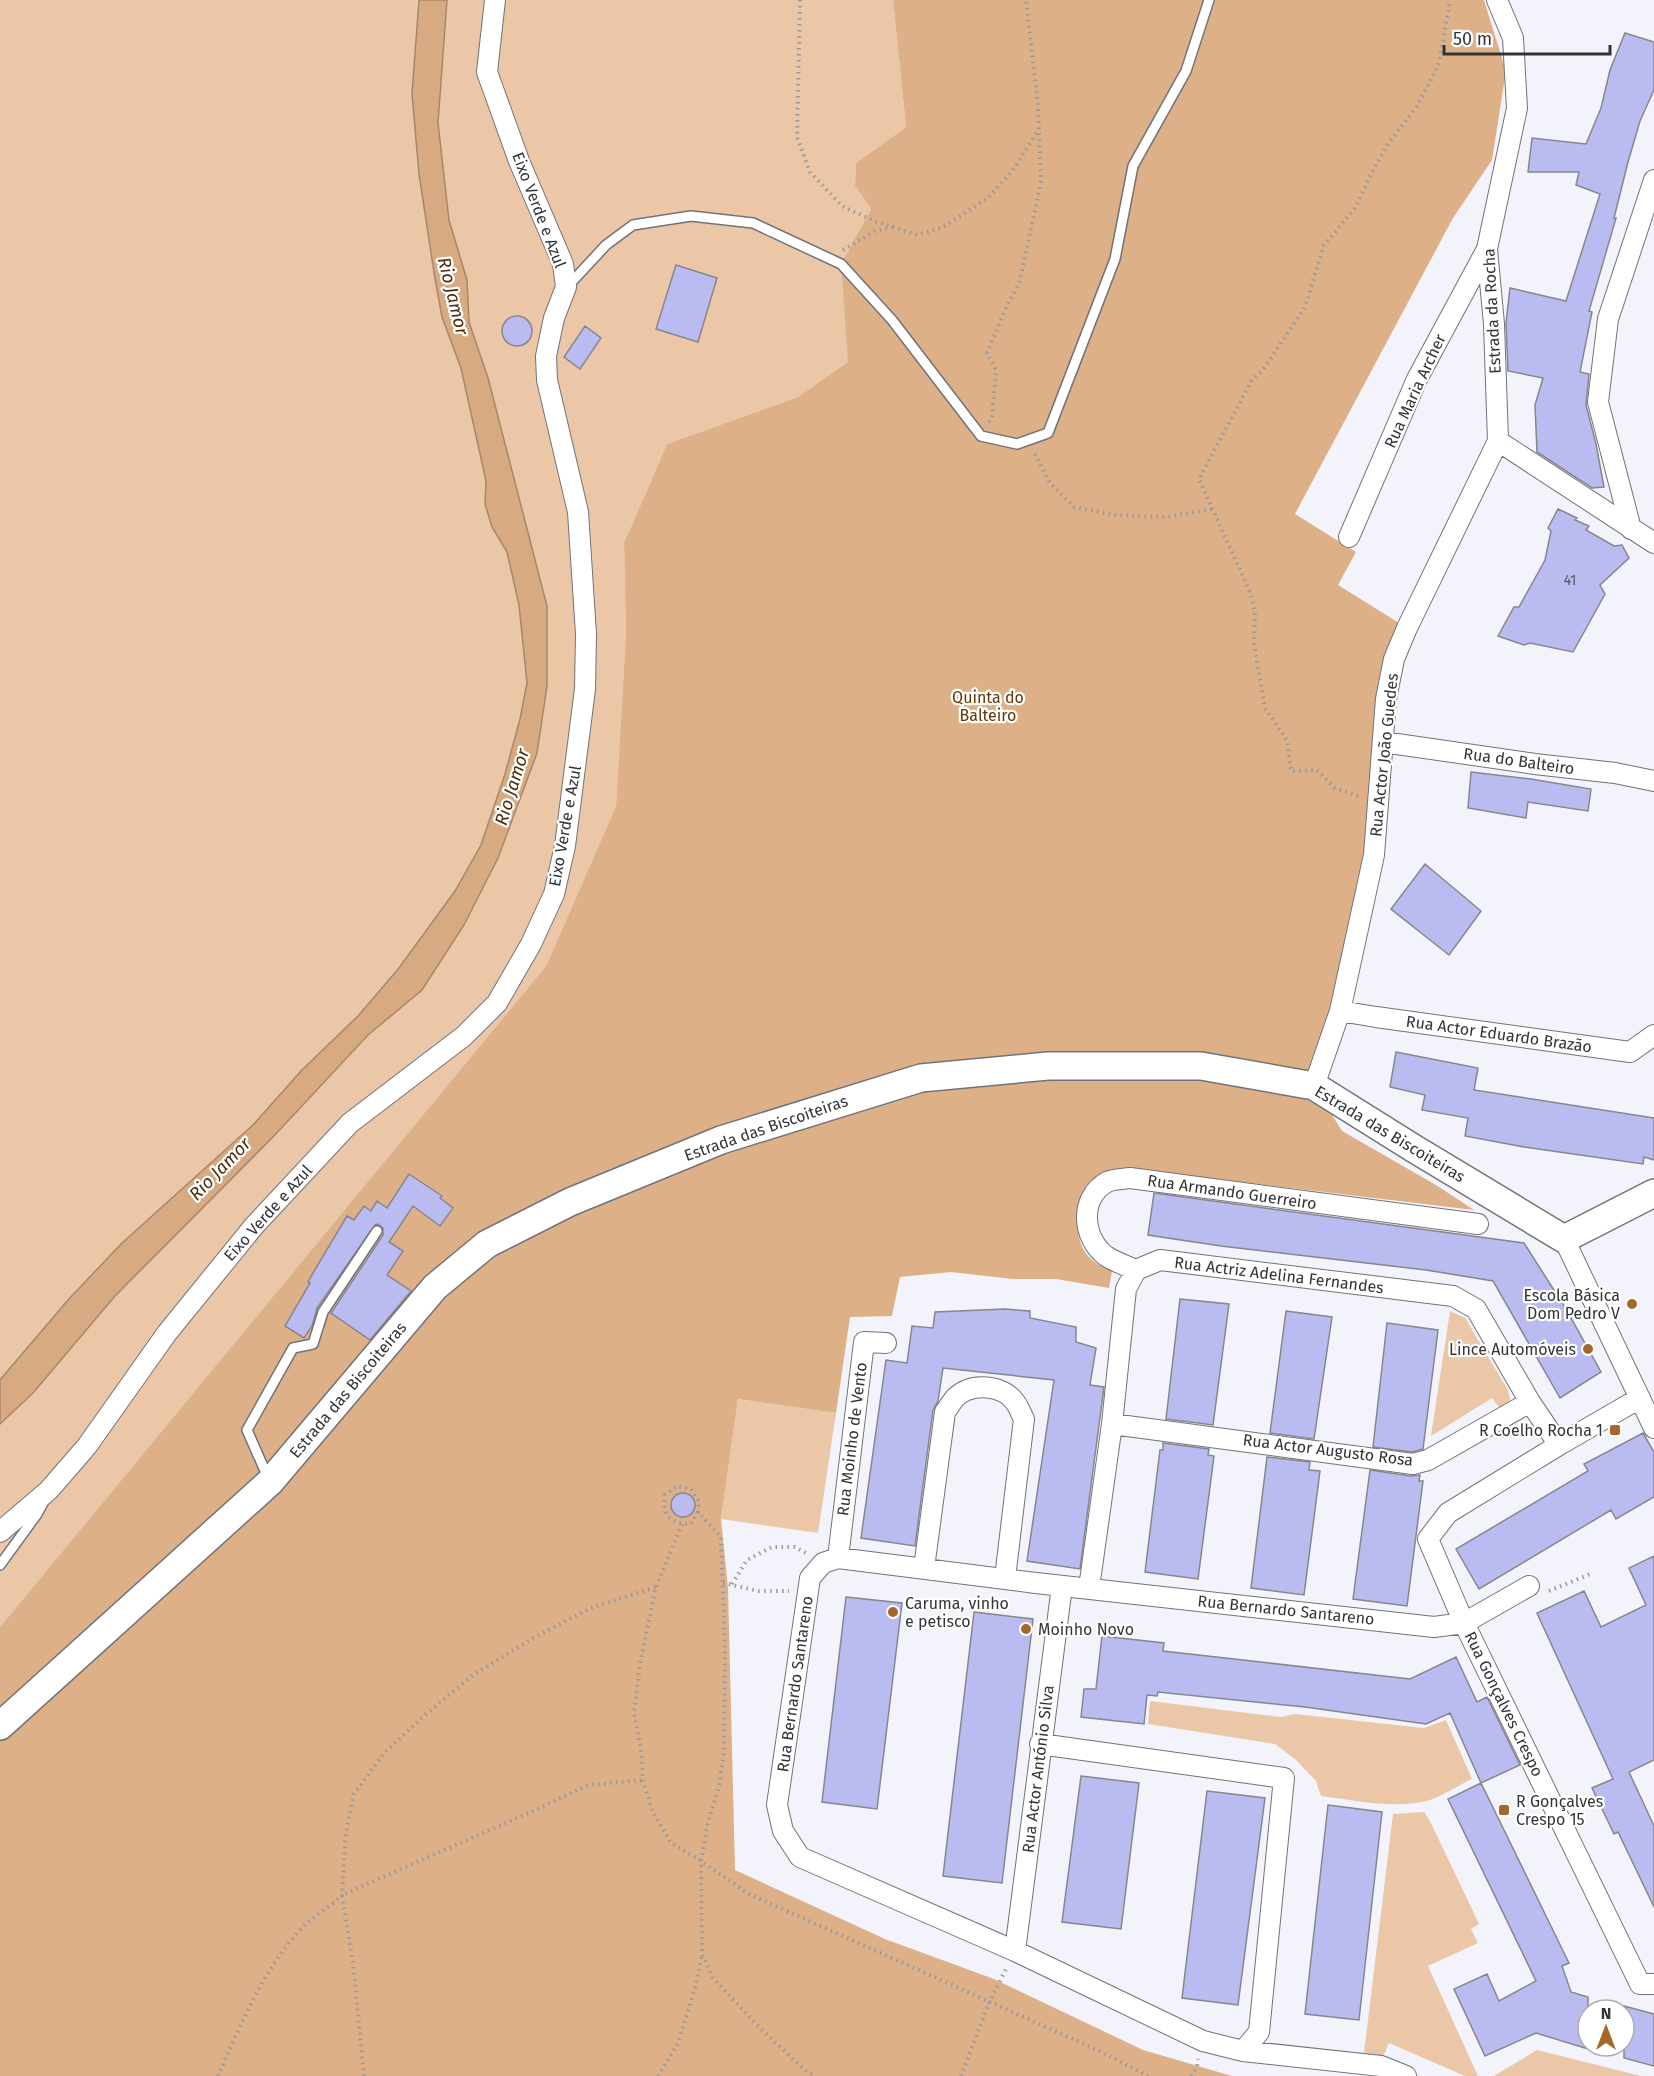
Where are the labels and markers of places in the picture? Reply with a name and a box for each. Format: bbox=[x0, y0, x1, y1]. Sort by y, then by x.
place label: Escola Básica Dom Pedro V bbox=[1523, 1286, 1620, 1323]
marker: Escola Básica Dom Pedro V bbox=[1625, 1297, 1639, 1311]
place label: Lince Automóveis bbox=[1449, 1340, 1576, 1359]
marker: Lince Automóveis bbox=[1581, 1342, 1595, 1356]
place label: R Coelho Rocha 1 bbox=[1479, 1421, 1603, 1440]
marker: R Coelho Rocha 1 bbox=[1608, 1423, 1622, 1437]
place label: Caruma, vinho e petisco bbox=[905, 1594, 1009, 1631]
marker: Caruma, vinho e petisco bbox=[886, 1605, 900, 1619]
place label: Moinho Novo bbox=[1038, 1620, 1134, 1639]
marker: Moinho Novo bbox=[1019, 1622, 1033, 1636]
place label: R Gonçalves Crespo 15 bbox=[1516, 1792, 1603, 1829]
marker: R Gonçalves Crespo 15 bbox=[1497, 1803, 1511, 1817]

